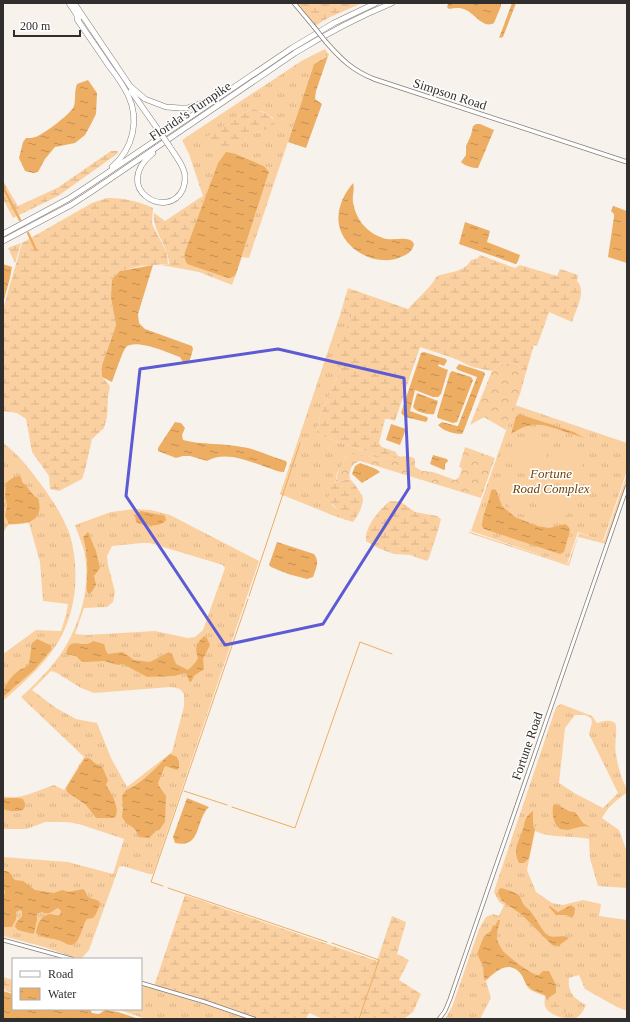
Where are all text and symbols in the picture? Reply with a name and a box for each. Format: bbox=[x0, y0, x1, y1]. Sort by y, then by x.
scale bar bbox=[14, 12, 80, 38]
text: 200 m bbox=[20, 19, 51, 33]
street label: Simpson Road bbox=[411, 75, 489, 113]
street label: Florida's Turnpike bbox=[146, 78, 234, 144]
park label: Fortune Road Complex bbox=[512, 466, 590, 496]
street label: Fortune Road bbox=[508, 709, 546, 782]
legend bbox=[12, 958, 142, 1010]
text: Road bbox=[48, 967, 73, 981]
text: Water bbox=[48, 987, 76, 1001]

